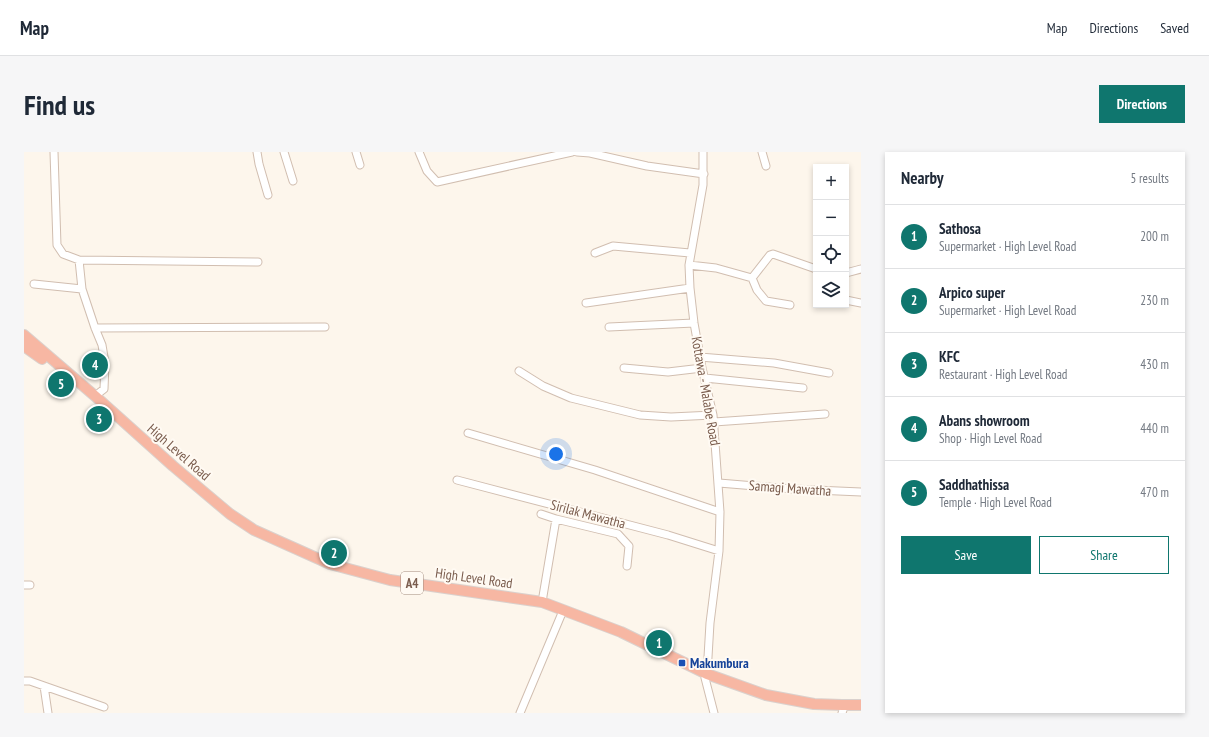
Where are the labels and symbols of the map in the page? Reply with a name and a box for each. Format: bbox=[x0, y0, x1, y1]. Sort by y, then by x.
street label: Kottawa - Malabe Road bbox=[688, 335, 724, 447]
pin: 4 bbox=[82, 350, 108, 380]
pin: 5 bbox=[48, 369, 74, 399]
pin: 3 bbox=[86, 404, 112, 434]
street label: High Level Road bbox=[144, 420, 214, 484]
your location bbox=[546, 444, 566, 464]
street label: Samagi Mawatha bbox=[748, 476, 832, 500]
street label: Sirilak Mawatha bbox=[549, 495, 627, 533]
pin: 2 bbox=[321, 538, 347, 568]
street label: High Level Road bbox=[434, 564, 514, 592]
road number: A4 bbox=[401, 572, 423, 594]
pin: 1 bbox=[646, 628, 672, 658]
place label: Makumbura bbox=[690, 654, 749, 672]
marker: Makumbura bbox=[677, 658, 687, 668]

